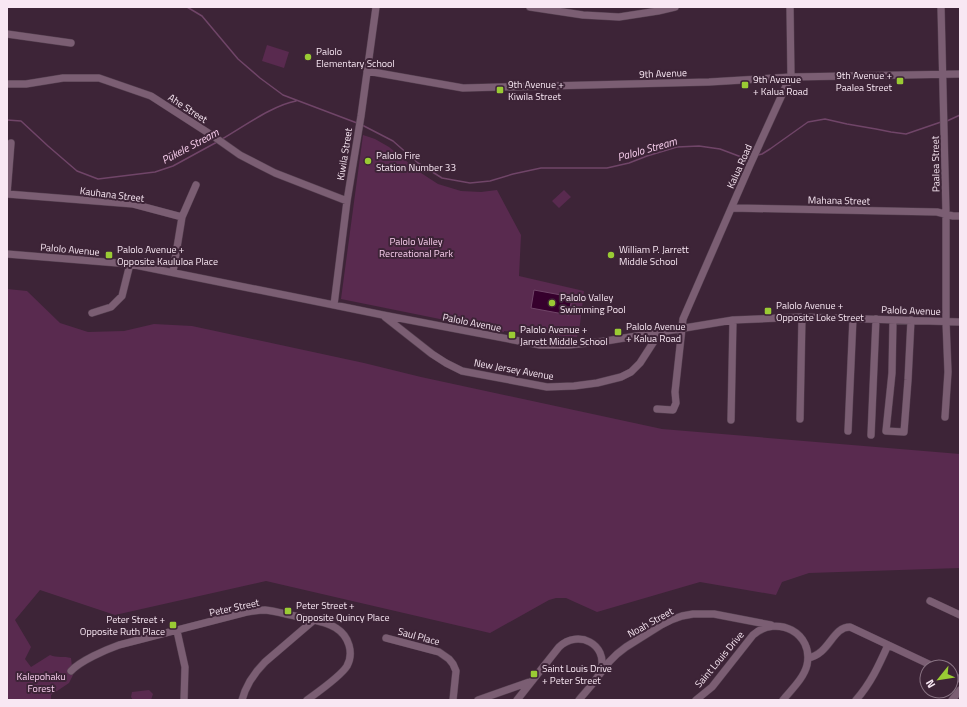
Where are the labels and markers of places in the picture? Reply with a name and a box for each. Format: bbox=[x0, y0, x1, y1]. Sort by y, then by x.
place label: Palolo Elementary School bbox=[316, 44, 395, 71]
marker: Palolo Elementary School bbox=[303, 52, 313, 62]
place label: 9th Avenue + Paalea Street bbox=[836, 68, 892, 95]
place label: 9th Avenue + Kalua Road bbox=[753, 72, 808, 99]
marker: 9th Avenue + Paalea Street bbox=[895, 76, 905, 86]
place label: 9th Avenue + Kiwila Street bbox=[508, 77, 564, 104]
marker: 9th Avenue + Kalua Road bbox=[740, 80, 750, 90]
marker: 9th Avenue + Kiwila Street bbox=[495, 85, 505, 95]
place label: Palolo Fire Station Number 33 bbox=[376, 148, 456, 175]
marker: Palolo Fire Station Number 33 bbox=[363, 156, 373, 166]
place label: Palolo Avenue + Opposite Kaululoa Place bbox=[117, 242, 218, 269]
place label: William P. Jarrett Middle School bbox=[619, 242, 689, 269]
marker: Palolo Avenue + Opposite Kaululoa Place bbox=[104, 250, 114, 260]
marker: William P. Jarrett Middle School bbox=[606, 250, 616, 260]
place label: Palolo Valley Swimming Pool bbox=[560, 290, 626, 317]
marker: Palolo Valley Swimming Pool bbox=[547, 298, 557, 308]
place label: Palolo Avenue + Opposite Loke Street bbox=[776, 298, 864, 325]
marker: Palolo Avenue + Opposite Loke Street bbox=[763, 306, 773, 316]
place label: Palolo Avenue + Kalua Road bbox=[626, 319, 686, 346]
place label: Palolo Avenue + Jarrett Middle School bbox=[520, 322, 608, 349]
marker: Palolo Avenue + Kalua Road bbox=[613, 327, 623, 337]
marker: Palolo Avenue + Jarrett Middle School bbox=[507, 330, 517, 340]
place label: Peter Street + Opposite Quincy Place bbox=[296, 598, 389, 625]
marker: Peter Street + Opposite Quincy Place bbox=[283, 606, 293, 616]
place label: Peter Street + Opposite Ruth Place bbox=[80, 612, 165, 639]
marker: Peter Street + Opposite Ruth Place bbox=[168, 620, 178, 630]
place label: Saint Louis Drive + Peter Street bbox=[542, 661, 612, 688]
marker: Saint Louis Drive + Peter Street bbox=[529, 669, 539, 679]

